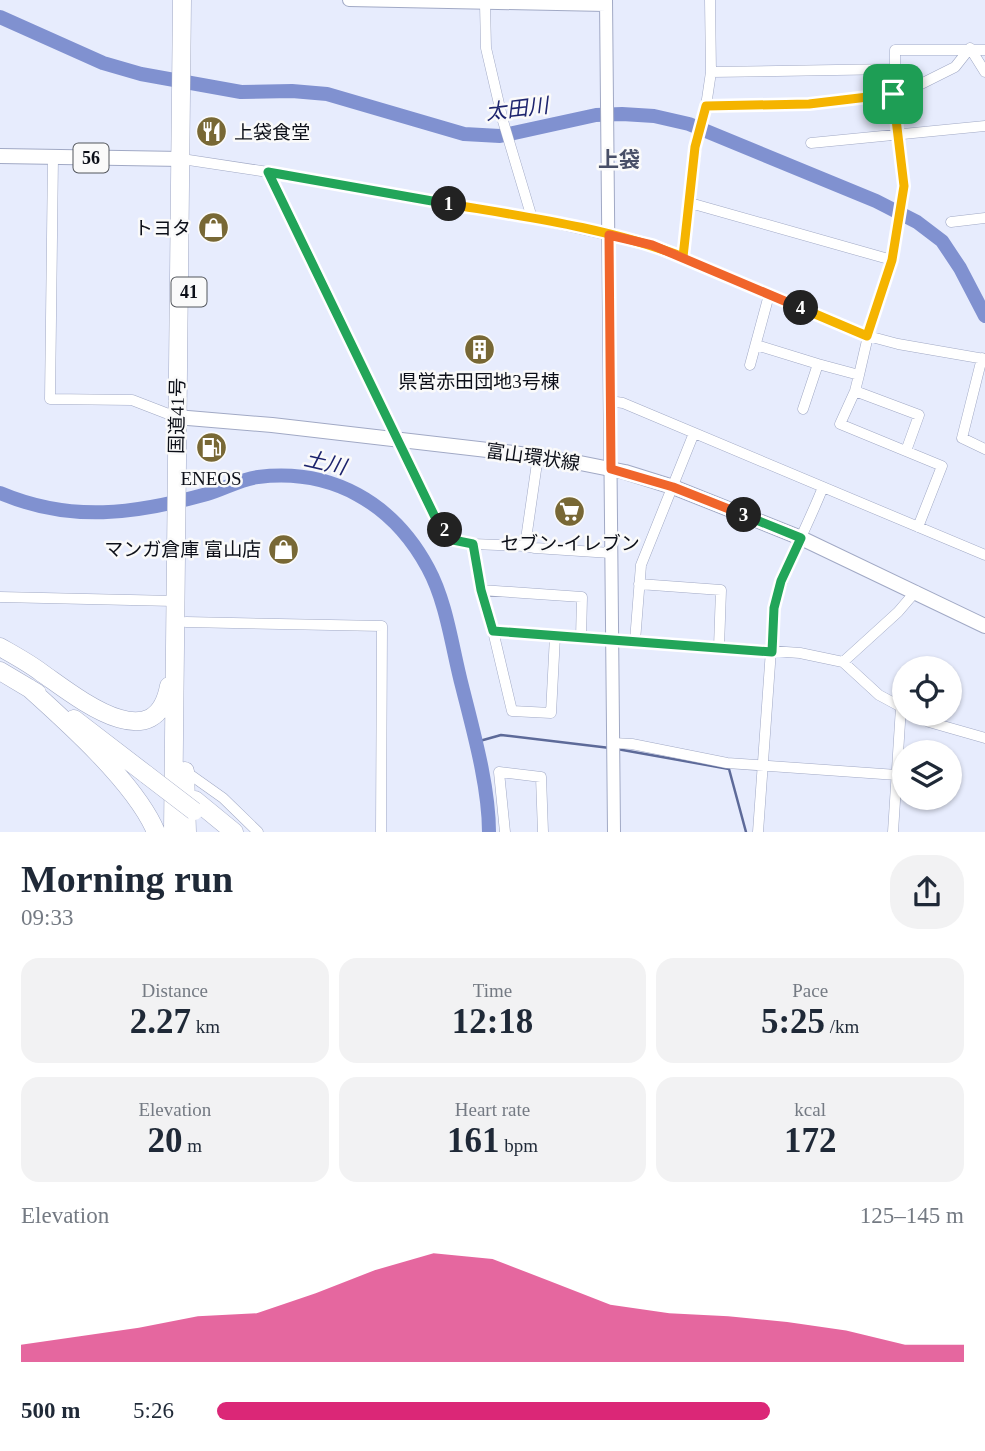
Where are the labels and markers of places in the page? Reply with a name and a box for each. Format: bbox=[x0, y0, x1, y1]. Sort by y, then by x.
pin bbox=[863, 64, 923, 124]
restaurant icon: 上袋食堂 bbox=[194, 115, 228, 149]
place label: 上袋食堂 bbox=[234, 122, 310, 143]
pin: 1 bbox=[432, 186, 466, 222]
shop icon: トヨタ bbox=[197, 211, 231, 245]
place label: トヨタ bbox=[134, 218, 191, 239]
pin: 4 bbox=[784, 290, 818, 326]
building icon: 県営赤田団地3号棟 bbox=[462, 333, 496, 367]
place label: 県営赤田団地3号棟 bbox=[398, 371, 560, 392]
fuel station icon: ENEOS bbox=[194, 430, 228, 464]
place label: ENEOS bbox=[180, 468, 242, 489]
supermarket icon: セブン-イレブン bbox=[553, 495, 587, 529]
pin: 3 bbox=[726, 498, 762, 532]
pin: 2 bbox=[428, 512, 462, 548]
shop icon: マンガ倉庫 富山店 bbox=[267, 532, 301, 566]
place label: セブン-イレブン bbox=[500, 533, 640, 554]
place label: マンガ倉庫 富山店 bbox=[104, 539, 261, 560]

